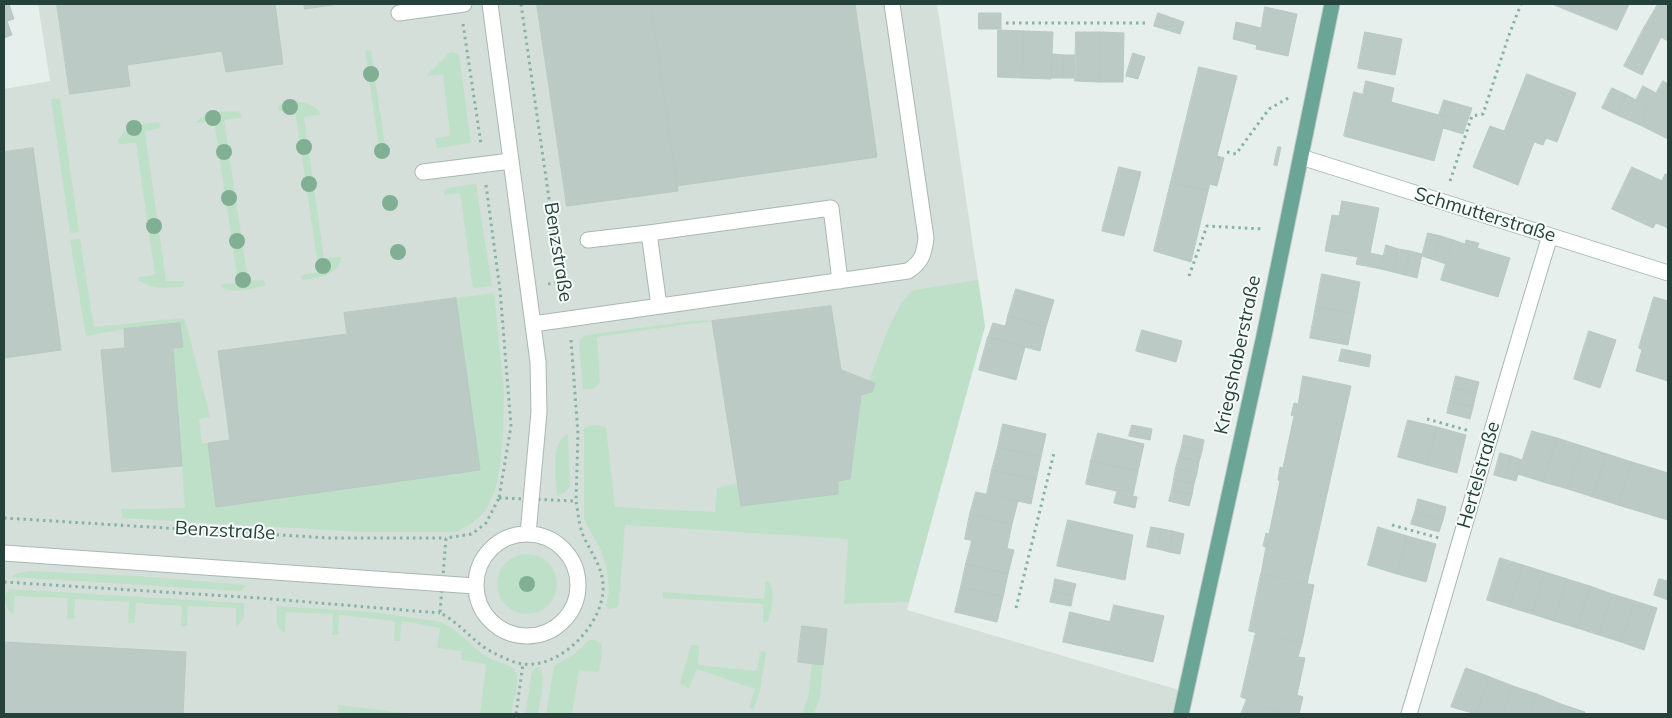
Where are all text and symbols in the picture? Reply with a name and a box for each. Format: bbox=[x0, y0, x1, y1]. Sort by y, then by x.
street label: Schmutterstraße bbox=[1412, 183, 1558, 247]
street label: Benzstraße bbox=[539, 200, 577, 304]
street label: Kriegshaberstraße bbox=[1210, 273, 1266, 437]
street label: Hertelstraße bbox=[1453, 419, 1505, 531]
street label: Benzstraße bbox=[174, 517, 276, 545]

